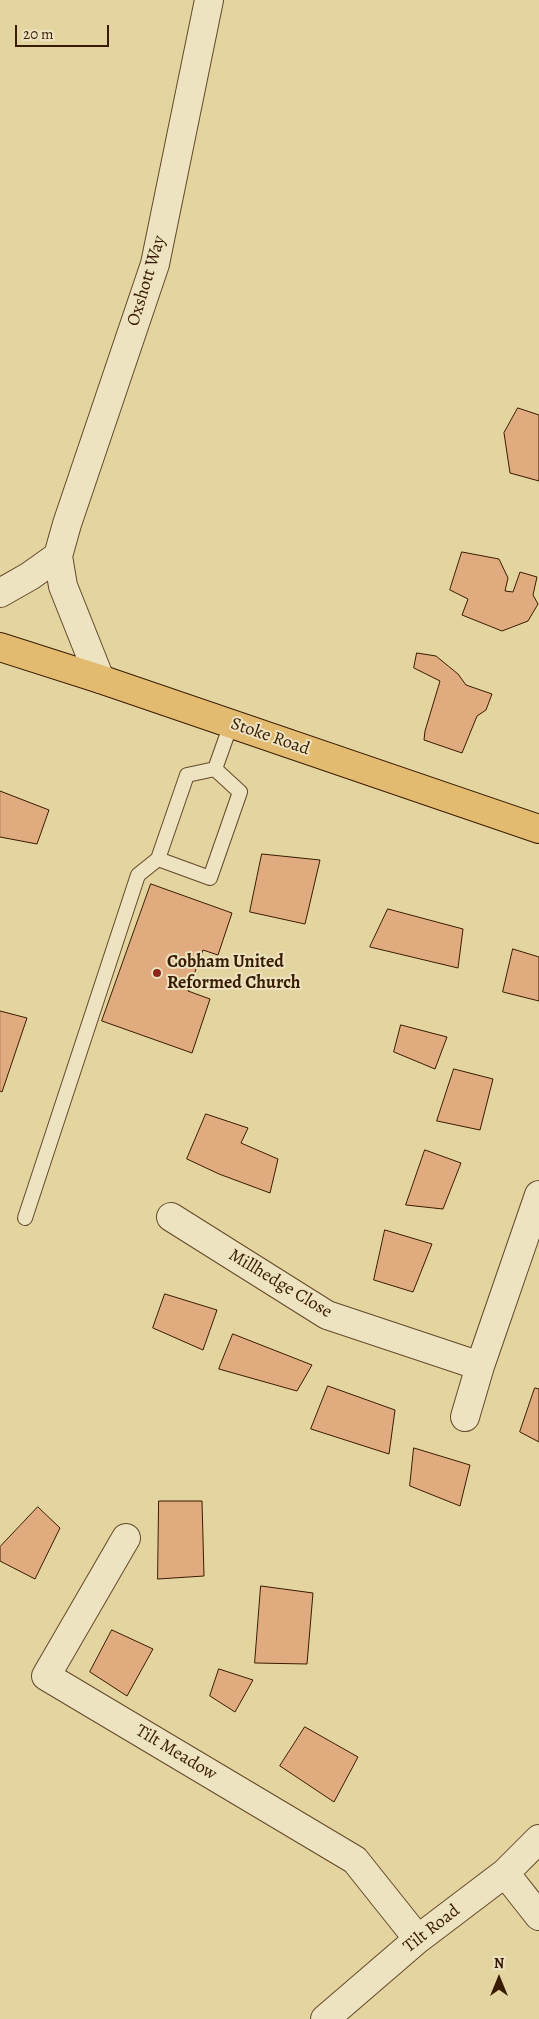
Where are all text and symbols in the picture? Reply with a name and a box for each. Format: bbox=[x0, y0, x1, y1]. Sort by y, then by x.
scale bar bbox=[18, 15, 111, 47]
text: 20 m bbox=[23, 24, 54, 44]
street label: Oxshott Way bbox=[123, 233, 171, 329]
street label: Stoke Road bbox=[228, 713, 312, 761]
place label: Cobham United Reformed Church bbox=[167, 952, 301, 994]
marker: Cobham United Reformed Church bbox=[151, 967, 163, 979]
street label: Millhedge Close bbox=[224, 1245, 336, 1323]
street label: Tilt Meadow bbox=[132, 1720, 220, 1786]
street label: Tilt Road bbox=[399, 1900, 465, 1958]
north arrow bbox=[474, 1954, 524, 2004]
text: N bbox=[494, 1954, 504, 1973]

